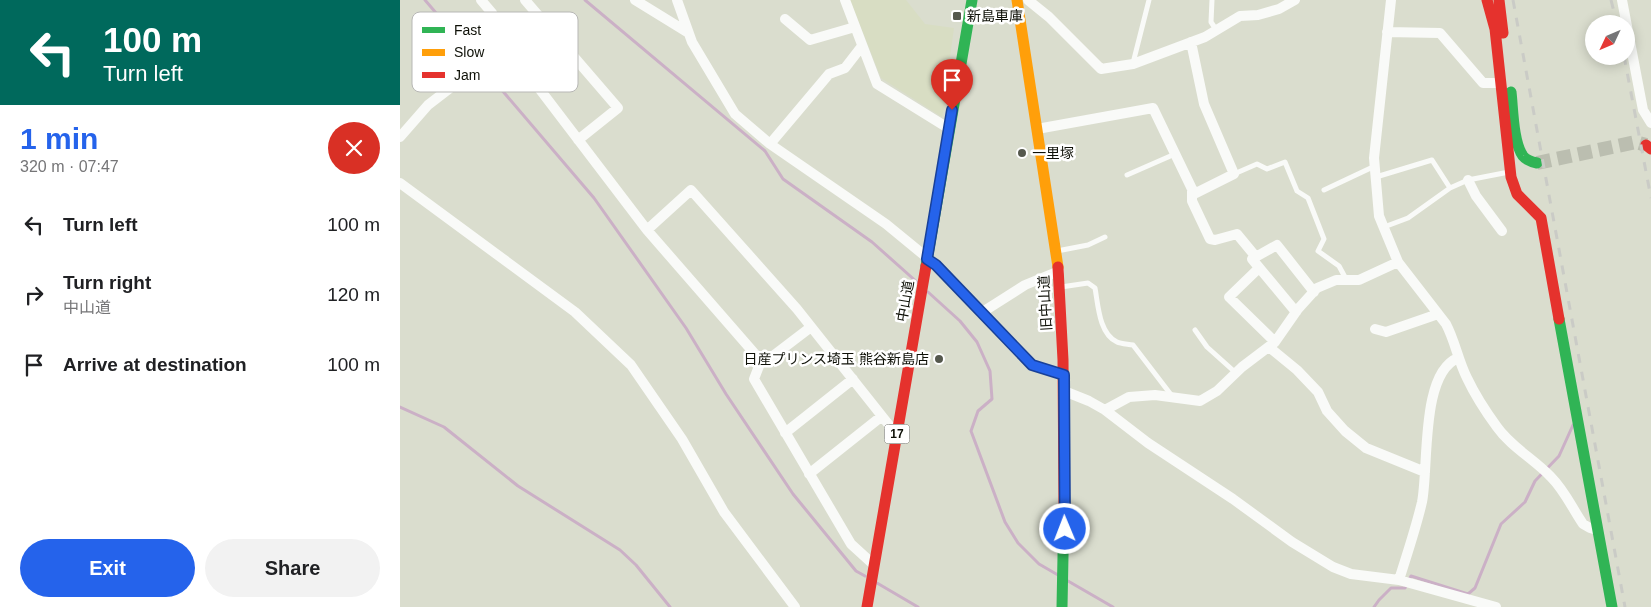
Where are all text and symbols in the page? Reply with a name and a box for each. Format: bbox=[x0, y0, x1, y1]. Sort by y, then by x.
place label: 新島車庫 bbox=[967, 8, 1023, 24]
marker: 新島車庫 bbox=[951, 10, 963, 22]
legend bbox=[412, 12, 578, 92]
north arrow bbox=[1585, 15, 1635, 65]
map controls bbox=[1585, 15, 1635, 65]
icon: left bbox=[20, 20, 85, 85]
text: 100 m bbox=[103, 20, 202, 59]
text: Fast bbox=[454, 22, 481, 38]
text: Slow bbox=[454, 44, 485, 60]
pin bbox=[931, 59, 973, 110]
text: Turn left bbox=[103, 61, 183, 86]
icon: arrive bbox=[938, 66, 966, 94]
text: Jam bbox=[454, 67, 480, 83]
text: 1 min bbox=[20, 122, 98, 155]
button: close bbox=[328, 122, 380, 174]
place label: 一里塚 bbox=[1032, 145, 1074, 161]
marker: 一里塚 bbox=[1016, 147, 1028, 159]
text: 320 m · 07:47 bbox=[20, 158, 119, 175]
icon: left bbox=[20, 211, 48, 239]
text: Turn left bbox=[63, 214, 138, 235]
text: 100 m bbox=[327, 214, 380, 235]
text: Turn right bbox=[63, 272, 151, 293]
street label: 旧中山道 bbox=[1036, 275, 1054, 331]
street label: 中山道 bbox=[893, 279, 917, 323]
icon: right bbox=[20, 281, 48, 309]
text: 120 m bbox=[327, 284, 380, 305]
text: 中山道 bbox=[63, 299, 111, 316]
icon: arrive bbox=[20, 351, 48, 379]
place label: 日産プリンス埼玉 熊谷新島店 bbox=[743, 351, 929, 367]
marker: 日産プリンス埼玉 熊谷新島店 bbox=[933, 353, 945, 365]
text: Arrive at destination bbox=[63, 354, 247, 375]
text: 100 m bbox=[327, 354, 380, 375]
road number: 17 bbox=[884, 424, 910, 444]
position arrow bbox=[1038, 502, 1090, 554]
button: Exit bbox=[20, 539, 195, 597]
button: Share bbox=[205, 539, 380, 597]

